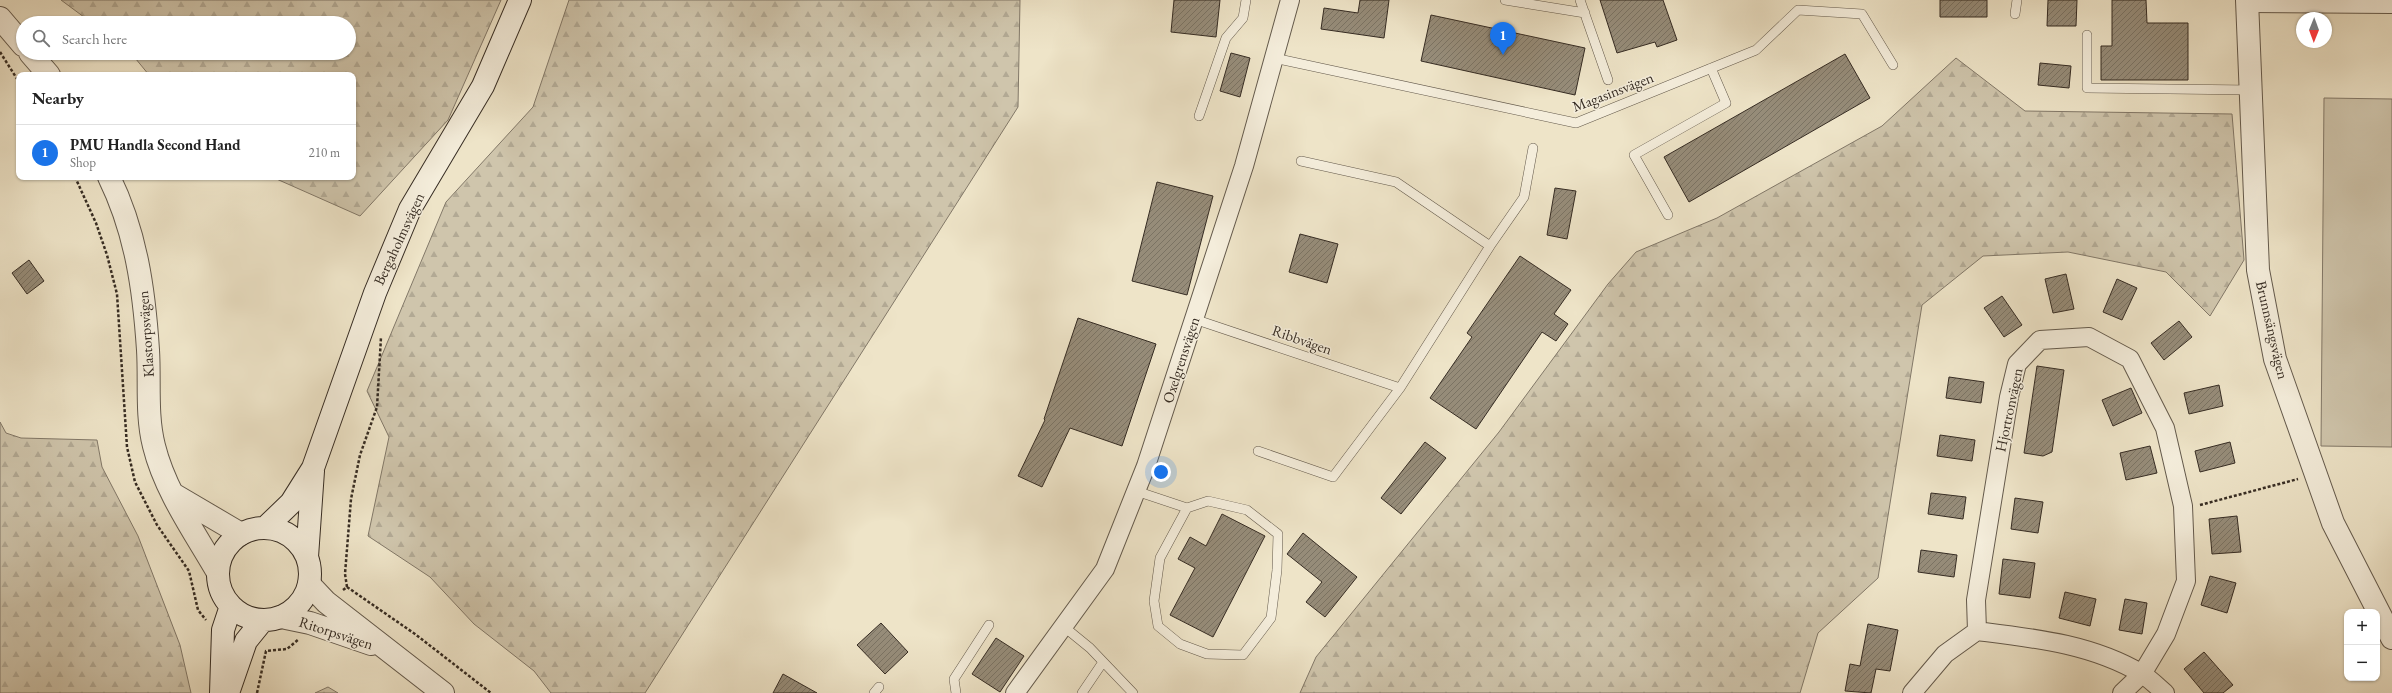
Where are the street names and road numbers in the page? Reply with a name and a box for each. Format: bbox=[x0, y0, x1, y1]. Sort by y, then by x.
street label: Magasinsvägen bbox=[1569, 67, 1656, 116]
street label: Bergaholmsvägen bbox=[369, 189, 428, 288]
street label: Brunnsängsvägen bbox=[2252, 279, 2293, 381]
street label: Klastorpsvägen bbox=[133, 290, 158, 378]
street label: Oxelgrensvägen bbox=[1158, 314, 1203, 405]
street label: Ribbvägen bbox=[1270, 320, 1335, 359]
street label: Hjortronvägen bbox=[1990, 366, 2027, 454]
street label: Ritorpsvägen bbox=[297, 612, 376, 653]

